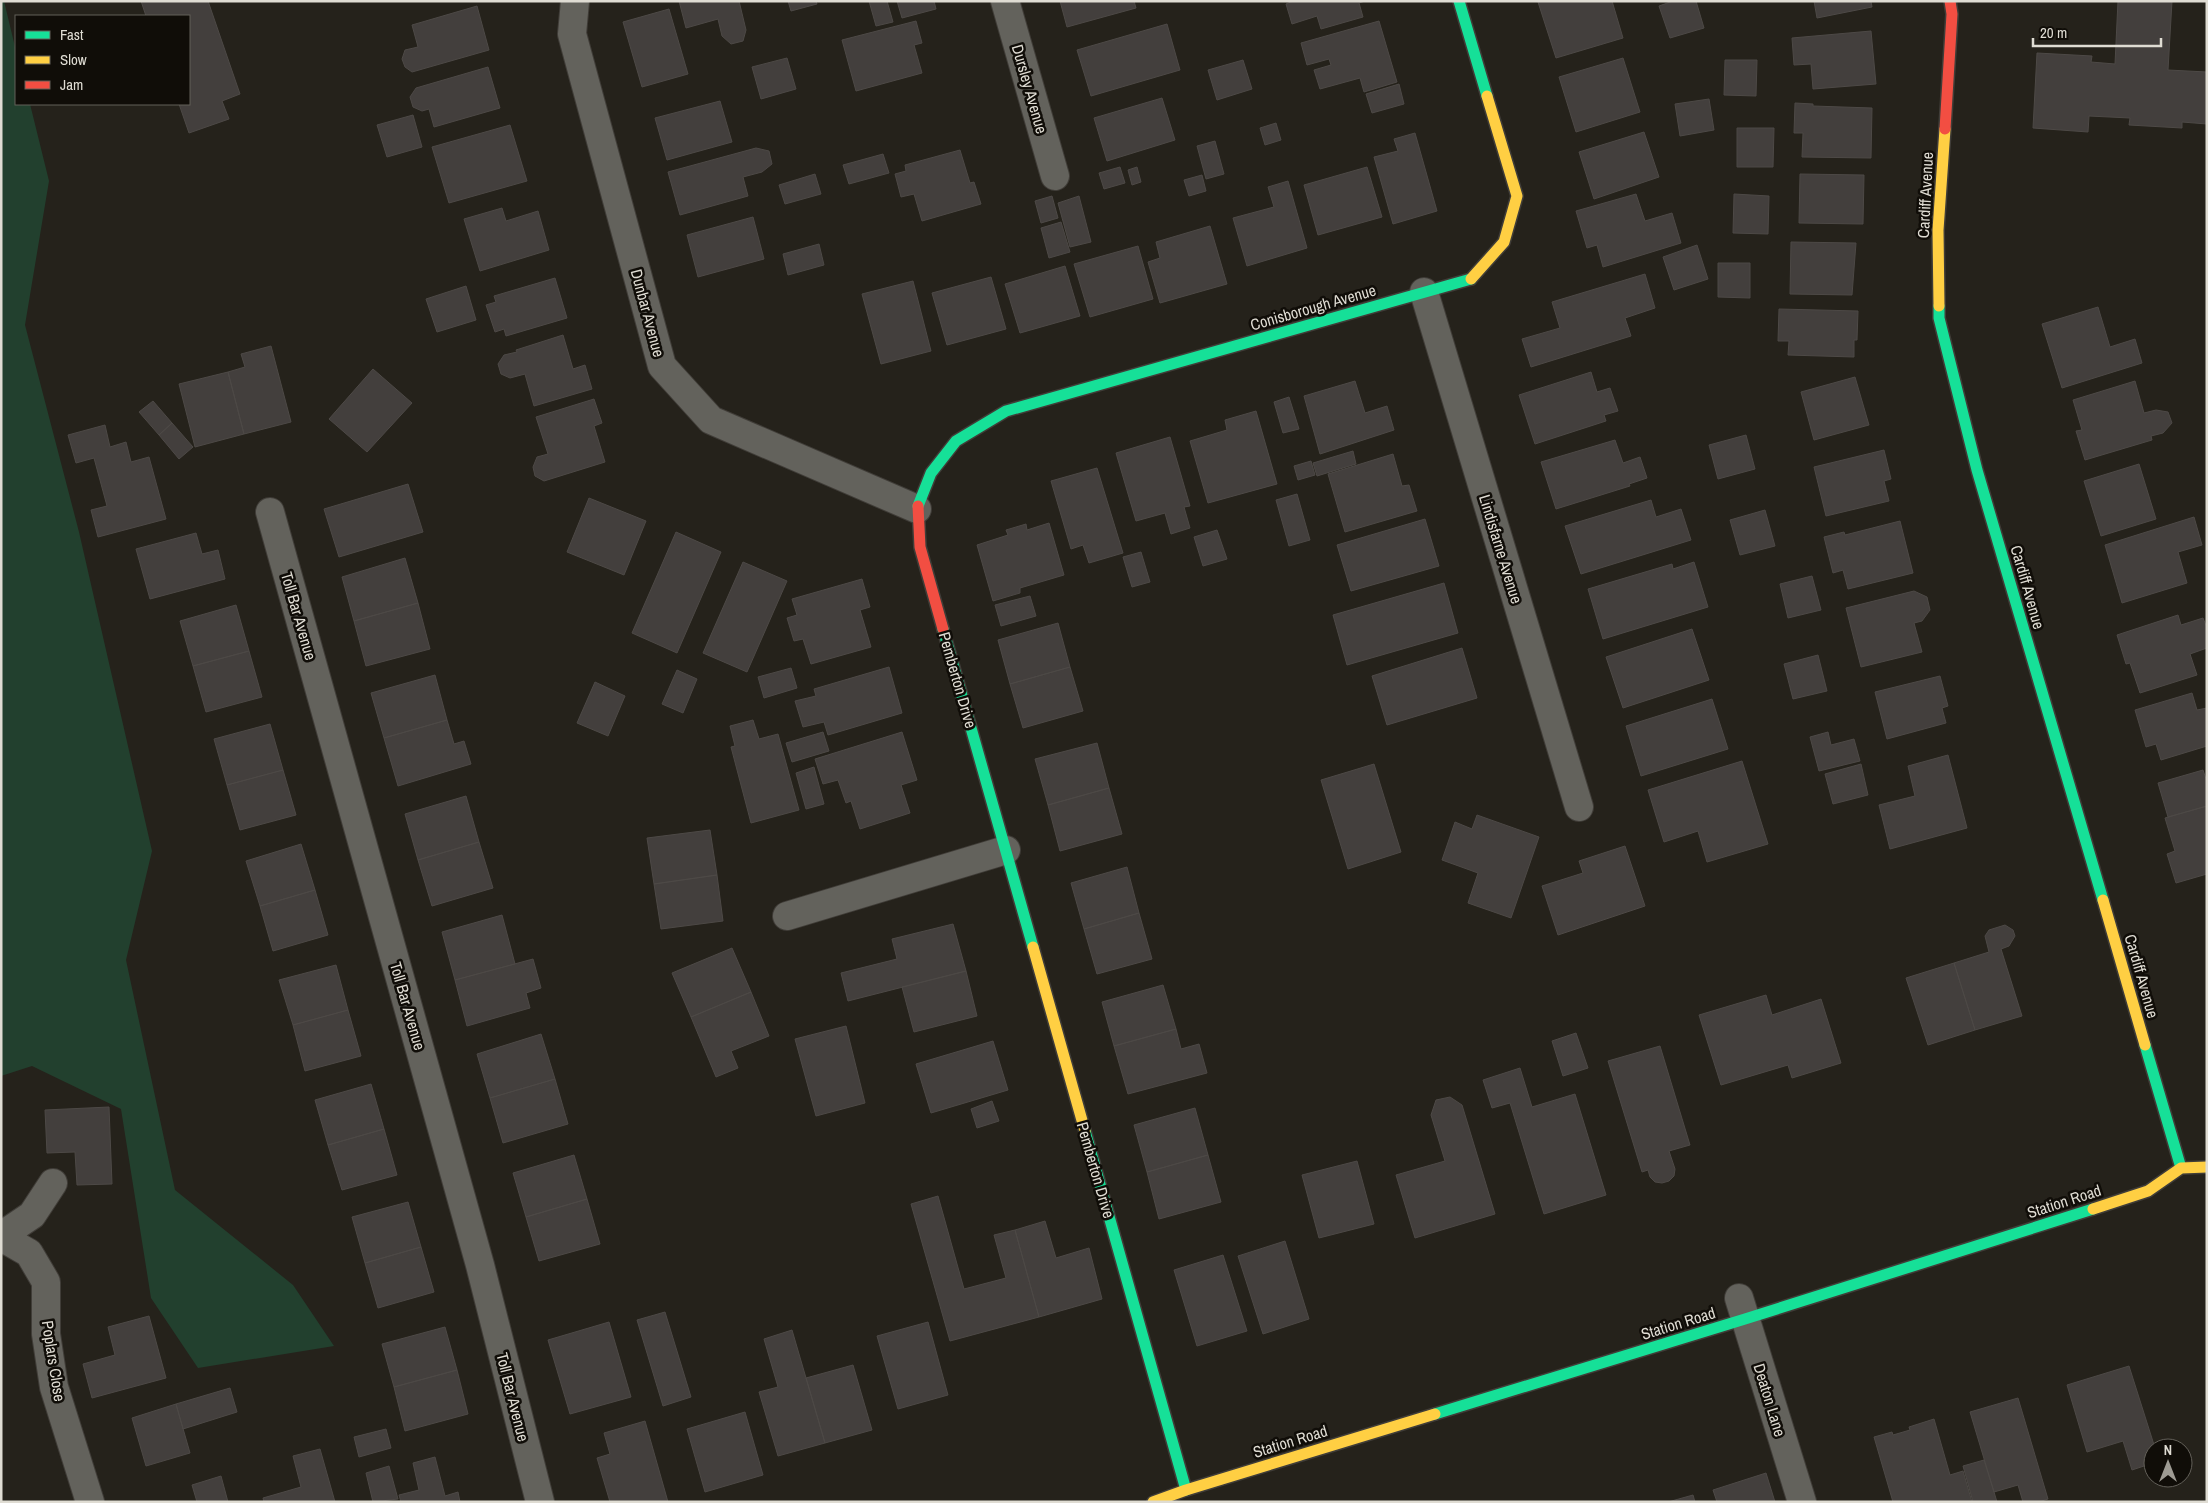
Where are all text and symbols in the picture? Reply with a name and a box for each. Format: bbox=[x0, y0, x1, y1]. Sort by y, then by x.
legend bbox=[15, 15, 190, 105]
scale bar bbox=[2033, 15, 2160, 47]
text: 20 m bbox=[2040, 22, 2067, 43]
text: Fast bbox=[60, 24, 84, 45]
street label: Dursley Avenue bbox=[1007, 42, 1053, 136]
text: Slow bbox=[60, 49, 87, 70]
text: Jam bbox=[60, 74, 83, 95]
street label: Cardiff Avenue bbox=[1912, 151, 1938, 239]
street label: Dunbar Avenue bbox=[626, 267, 670, 359]
street label: Conisborough Avenue bbox=[1248, 279, 1378, 335]
street label: Lindisfarne Avenue bbox=[1474, 492, 1528, 606]
street label: Cardiff Avenue bbox=[2006, 542, 2050, 632]
street label: Toll Bar Avenue bbox=[276, 569, 322, 663]
street label: Pemberton Drive bbox=[934, 629, 982, 731]
street label: Cardiff Avenue bbox=[2120, 931, 2164, 1021]
street label: Toll Bar Avenue bbox=[385, 959, 431, 1053]
street label: Pemberton Drive bbox=[1072, 1119, 1120, 1221]
street label: Station Road bbox=[2024, 1179, 2104, 1223]
street label: Station Road bbox=[1638, 1301, 1718, 1345]
street label: Poplars Close bbox=[37, 1319, 71, 1403]
street label: Toll Bar Avenue bbox=[491, 1350, 535, 1444]
street label: Deaton Lane bbox=[1748, 1361, 1792, 1439]
street label: Station Road bbox=[1250, 1419, 1330, 1463]
north arrow bbox=[2143, 1438, 2193, 1488]
text: N bbox=[2164, 1441, 2172, 1459]

